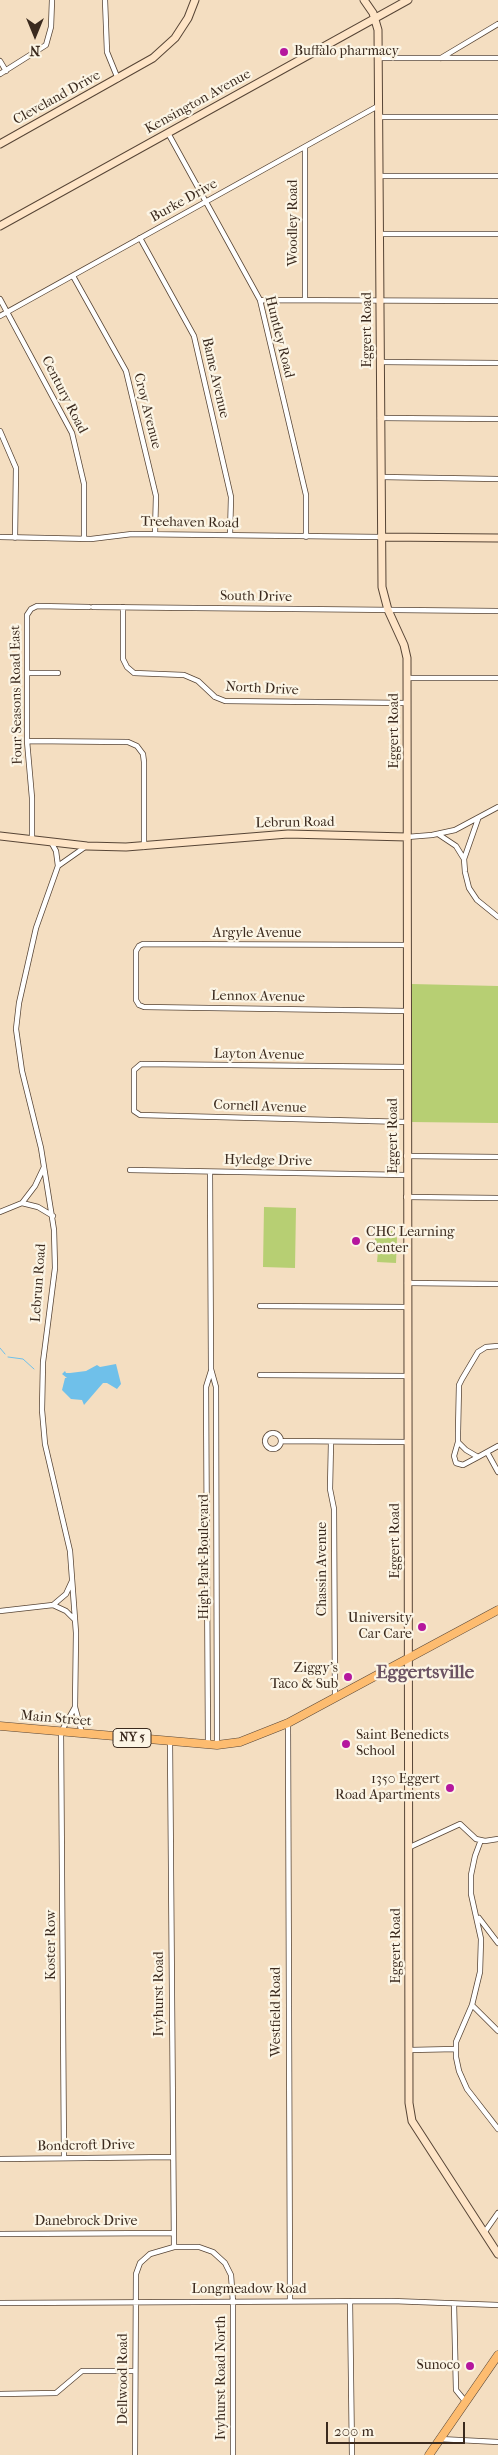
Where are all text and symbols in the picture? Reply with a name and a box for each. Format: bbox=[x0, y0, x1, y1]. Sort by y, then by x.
north arrow bbox=[10, 10, 60, 60]
text: N bbox=[30, 42, 40, 59]
place label: Buffalo pharmacy bbox=[294, 44, 399, 60]
marker: Buffalo pharmacy bbox=[278, 46, 290, 58]
street label: Kensington Avenue bbox=[142, 66, 254, 138]
street label: Cleveland Drive bbox=[11, 67, 103, 129]
street label: Burke Drive bbox=[148, 176, 220, 226]
street label: Woodley Road bbox=[286, 180, 302, 266]
street label: Eggert Road bbox=[360, 292, 376, 368]
street label: Huntley Road bbox=[261, 294, 297, 380]
street label: Bame Avenue bbox=[198, 336, 232, 420]
street label: Century Road bbox=[37, 353, 91, 437]
street label: Croy Avenue bbox=[129, 371, 165, 451]
street label: Treehaven Road bbox=[141, 514, 239, 532]
street label: South Drive bbox=[220, 588, 292, 606]
street label: Four Seasons Road East bbox=[7, 625, 27, 765]
street label: North Drive bbox=[225, 679, 299, 699]
street label: Eggert Road bbox=[387, 693, 403, 769]
street label: Lebrun Road bbox=[255, 814, 335, 832]
street label: Argyle Avenue bbox=[213, 926, 301, 942]
street label: Lennox Avenue bbox=[211, 988, 305, 1006]
street label: Layton Avenue bbox=[214, 1046, 304, 1064]
street label: Cornell Avenue bbox=[213, 1097, 307, 1117]
street label: Eggert Road bbox=[386, 1098, 402, 1174]
street label: Hyledge Drive bbox=[224, 1152, 312, 1170]
place label: CHC Learning Center bbox=[366, 1225, 455, 1258]
marker: CHC Learning Center bbox=[350, 1235, 362, 1247]
street label: Lebrun Road bbox=[28, 1243, 50, 1323]
street label: High Park Boulevard bbox=[197, 1494, 213, 1620]
street label: Eggert Road bbox=[388, 1503, 404, 1579]
street label: Chassin Avenue bbox=[315, 1522, 331, 1616]
place label: University Car Care bbox=[348, 1611, 412, 1644]
marker: University Car Care bbox=[416, 1621, 428, 1633]
place label: Ziggy's Taco & Sub bbox=[270, 1661, 338, 1694]
district label: Eggertsville bbox=[376, 1662, 474, 1684]
marker: Ziggy's Taco & Sub bbox=[342, 1671, 354, 1683]
street label: Main Street bbox=[20, 1708, 92, 1730]
place label: Saint Benedicts School bbox=[356, 1728, 449, 1760]
road number: NY 5 bbox=[113, 1729, 151, 1748]
marker: Saint Benedicts School bbox=[340, 1738, 352, 1750]
place label: 1350 Eggert Road Apartments bbox=[335, 1772, 440, 1804]
marker: 1350 Eggert Road Apartments bbox=[444, 1782, 456, 1794]
street label: Eggert Road bbox=[389, 1908, 405, 1984]
street label: Koster Row bbox=[44, 1910, 60, 1980]
street label: Ivyhurst Road bbox=[152, 1951, 168, 2037]
street label: Westfield Road bbox=[269, 1967, 285, 2057]
street label: Bondcroft Drive bbox=[37, 2137, 135, 2155]
street label: Danebrock Drive bbox=[35, 2214, 137, 2230]
street label: Longmeadow Road bbox=[191, 2282, 307, 2298]
street label: Ivyhurst Road North bbox=[214, 2316, 230, 2440]
street label: Dellwood Road bbox=[116, 2333, 132, 2425]
place label: Sunoco bbox=[416, 2358, 460, 2374]
marker: Sunoco bbox=[464, 2360, 476, 2372]
scale bar bbox=[328, 2412, 467, 2444]
text: 200 m bbox=[334, 2422, 374, 2440]

